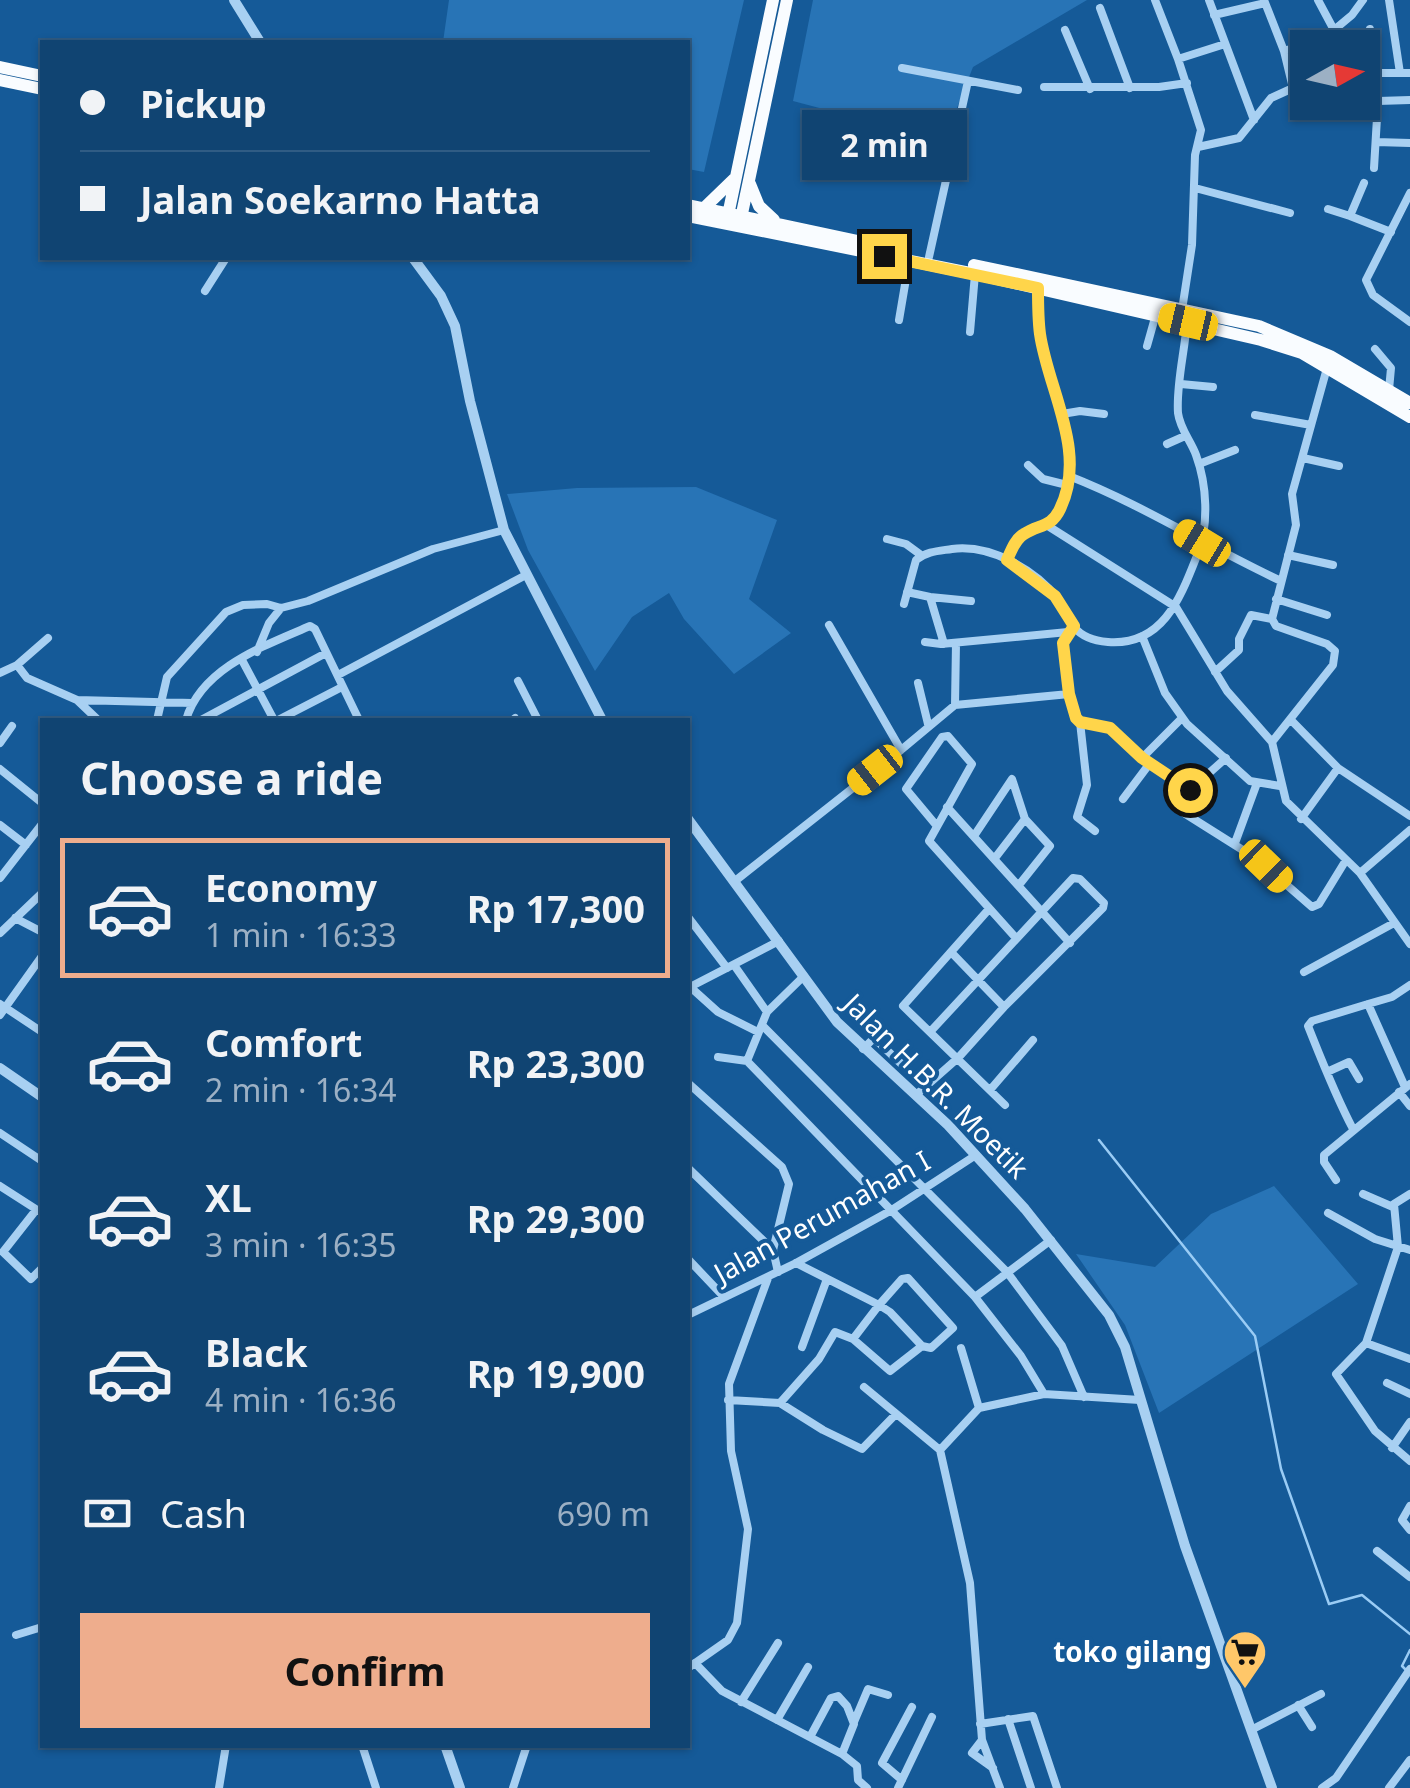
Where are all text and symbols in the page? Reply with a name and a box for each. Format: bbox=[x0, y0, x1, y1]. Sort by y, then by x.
north arrow bbox=[1290, 30, 1380, 120]
map controls bbox=[1290, 30, 1380, 120]
text: Pickup bbox=[140, 77, 267, 129]
callout: 2 min bbox=[802, 111, 966, 181]
text: 2 min bbox=[840, 123, 929, 166]
text: Jalan Soekarno Hatta bbox=[140, 173, 541, 225]
route end bbox=[862, 234, 907, 279]
car bbox=[1155, 301, 1221, 343]
car bbox=[1169, 515, 1235, 571]
car bbox=[842, 740, 908, 800]
text: Choose a ride bbox=[80, 747, 383, 808]
route start bbox=[1168, 768, 1213, 813]
car bbox=[1234, 834, 1298, 898]
text: Economy bbox=[205, 861, 377, 913]
icon: car bbox=[85, 863, 175, 953]
text: Rp 17,300 bbox=[467, 882, 645, 934]
text: 1 min · 16:33 bbox=[205, 913, 397, 956]
street label: Jalan H.B.R. Moetik bbox=[834, 982, 1038, 1186]
text: Comfort bbox=[205, 1016, 362, 1068]
icon: car bbox=[85, 1018, 175, 1108]
text: Rp 23,300 bbox=[467, 1037, 645, 1089]
text: 2 min · 16:34 bbox=[205, 1068, 397, 1111]
street label: Jalan Perumahan I bbox=[704, 1141, 936, 1293]
text: XL bbox=[205, 1171, 252, 1223]
icon: car bbox=[85, 1173, 175, 1263]
text: Rp 29,300 bbox=[467, 1192, 645, 1244]
text: 3 min · 16:35 bbox=[205, 1223, 397, 1266]
text: Black bbox=[205, 1326, 308, 1378]
icon: car bbox=[85, 1328, 175, 1418]
text: Rp 19,900 bbox=[467, 1347, 645, 1399]
text: 4 min · 16:36 bbox=[205, 1378, 397, 1421]
icon: cash bbox=[80, 1486, 135, 1541]
text: Cash bbox=[160, 1487, 247, 1539]
text: 690 m bbox=[557, 1492, 650, 1535]
button: Confirm bbox=[80, 1613, 650, 1728]
supermarket icon: toko gilang bbox=[1222, 1629, 1268, 1690]
place label: toko gilang bbox=[1053, 1632, 1212, 1670]

